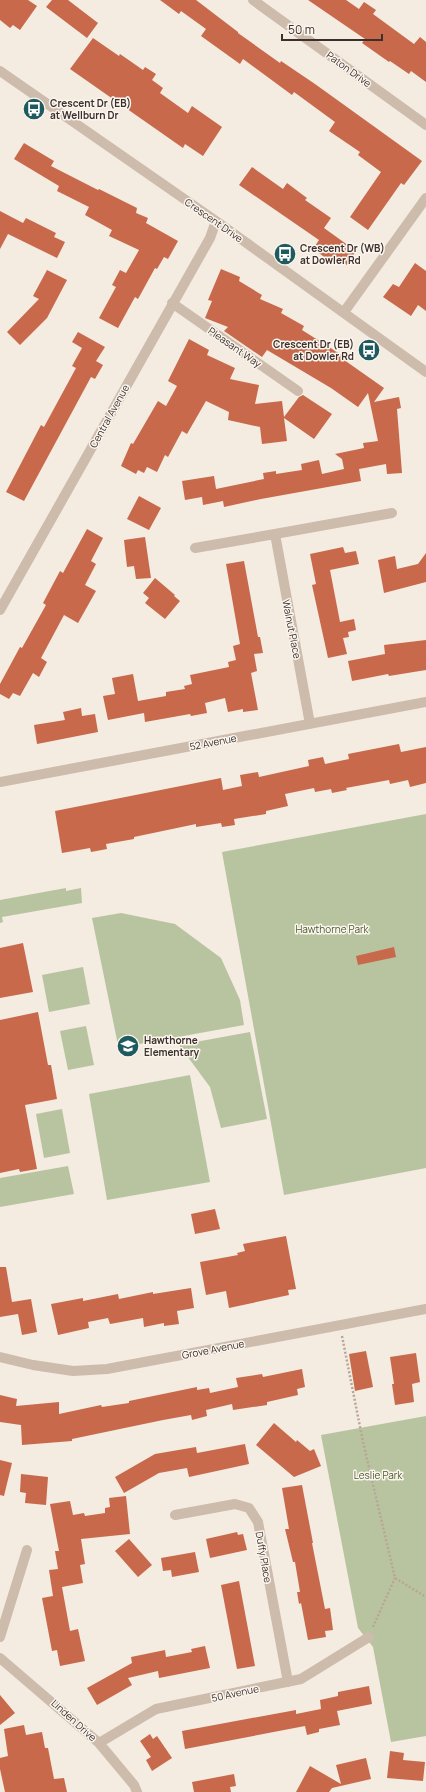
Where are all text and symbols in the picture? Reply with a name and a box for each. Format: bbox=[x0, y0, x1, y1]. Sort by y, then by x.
scale bar bbox=[282, 16, 382, 42]
text: 50 m bbox=[288, 21, 315, 38]
street label: Paton Drive bbox=[324, 48, 374, 90]
bus stop icon: Crescent Dr (EB) at Wellburn Dr bbox=[21, 96, 47, 122]
place label: Crescent Dr (EB) at Wellburn Dr bbox=[50, 96, 131, 122]
street label: Crescent Drive bbox=[182, 195, 246, 245]
bus stop icon: Crescent Dr (WB) at Dowler Rd bbox=[272, 241, 298, 267]
place label: Crescent Dr (WB) at Dowler Rd bbox=[300, 241, 385, 267]
street label: Pleasant Way bbox=[206, 324, 265, 371]
place label: Crescent Dr (EB) at Dowler Rd bbox=[273, 337, 354, 363]
bus stop icon: Crescent Dr (EB) at Dowler Rd bbox=[356, 337, 382, 363]
street label: Central Avenue bbox=[86, 382, 132, 450]
street label: Walnut Place bbox=[279, 598, 305, 660]
street label: 52 Avenue bbox=[188, 731, 238, 753]
park label: Hawthorne Park bbox=[295, 922, 370, 936]
school or university icon: Hawthorne Elementary bbox=[115, 1033, 141, 1059]
place label: Hawthorne Elementary bbox=[144, 1033, 199, 1059]
street label: Grove Avenue bbox=[181, 1336, 246, 1362]
park label: Leslie Park bbox=[354, 1468, 403, 1482]
street label: Duffy Place bbox=[253, 1530, 275, 1584]
street label: 50 Avenue bbox=[210, 1681, 260, 1705]
street label: Linden Drive bbox=[48, 1696, 100, 1744]

